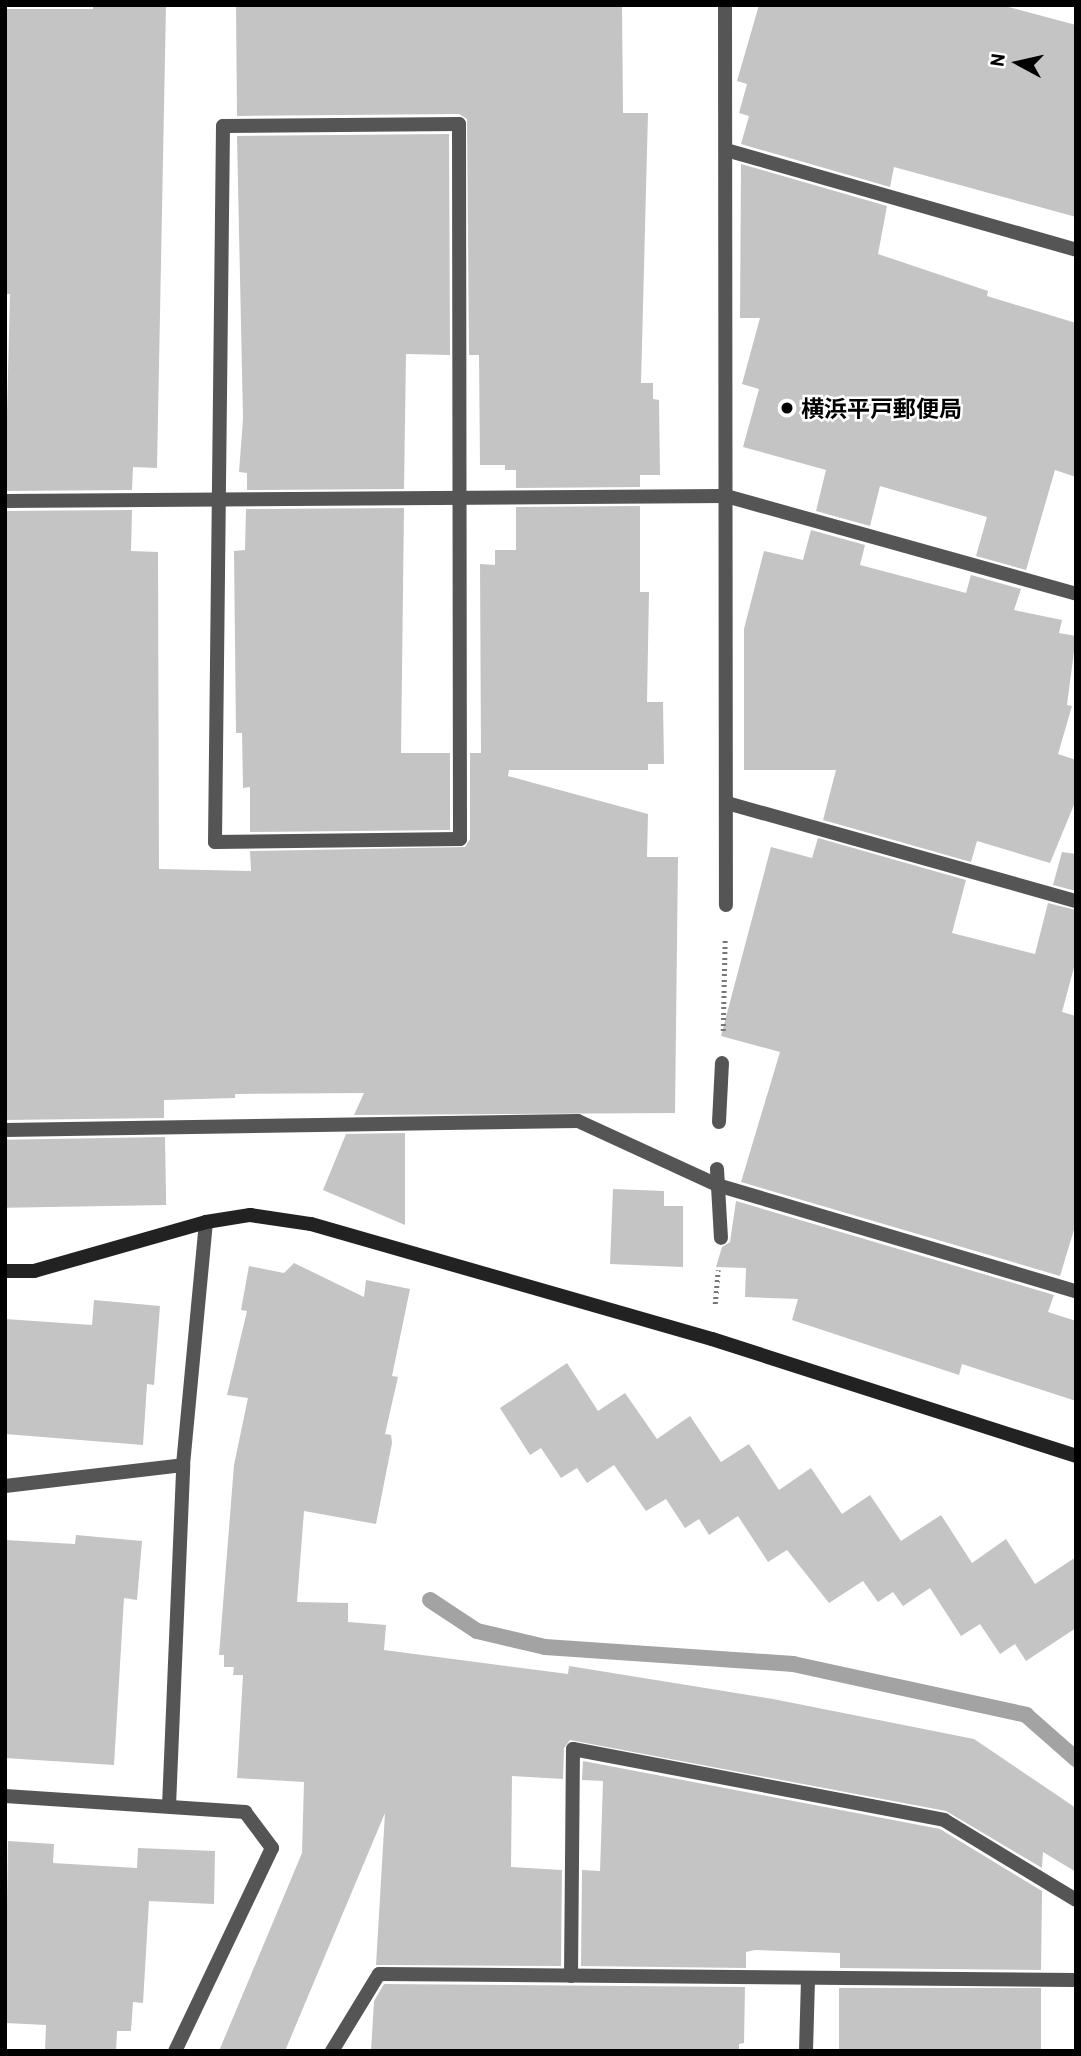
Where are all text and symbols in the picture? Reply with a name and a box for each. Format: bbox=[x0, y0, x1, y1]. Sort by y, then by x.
north arrow bbox=[983, 28, 1053, 98]
text: N bbox=[984, 52, 1009, 68]
place label: 横浜平戸郵便局 bbox=[801, 394, 962, 422]
marker: 横浜平戸郵便局 bbox=[779, 400, 795, 416]

